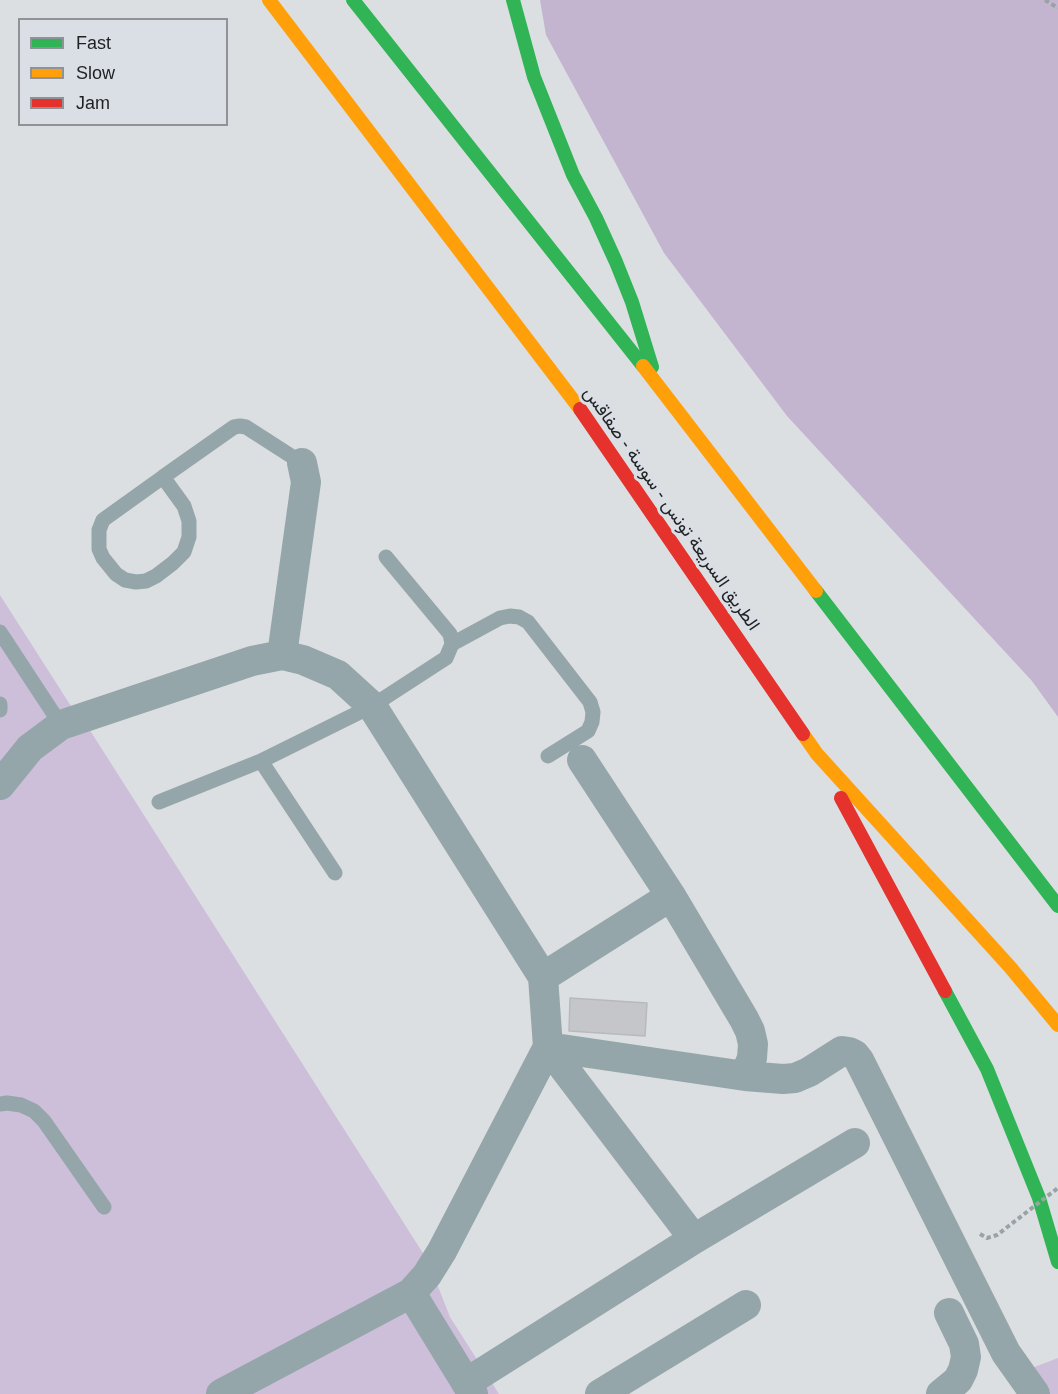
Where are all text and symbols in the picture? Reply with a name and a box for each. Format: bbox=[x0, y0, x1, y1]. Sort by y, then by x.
legend bbox=[18, 18, 228, 126]
text: Fast bbox=[76, 33, 111, 53]
text: Slow bbox=[76, 63, 115, 83]
text: Jam bbox=[76, 93, 110, 113]
street label: الطريق السريعة تونس - سوسة - صفاقس bbox=[578, 383, 764, 635]

